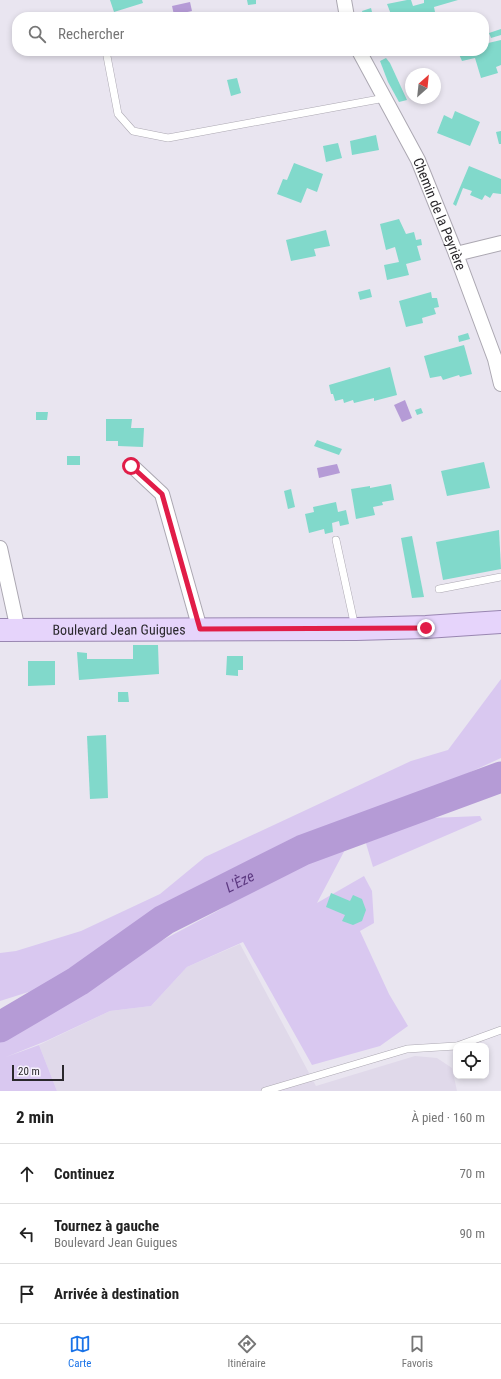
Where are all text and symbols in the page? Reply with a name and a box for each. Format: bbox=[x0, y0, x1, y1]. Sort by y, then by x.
search box bbox=[12, 12, 489, 56]
icon: search bbox=[26, 23, 48, 45]
text: Rechercher bbox=[58, 25, 124, 43]
north arrow bbox=[405, 68, 441, 104]
street label: Chemin de la Peyrière bbox=[410, 155, 469, 273]
route start bbox=[122, 457, 140, 475]
route end bbox=[417, 619, 435, 637]
street label: Boulevard Jean Guigues bbox=[52, 621, 186, 638]
water label: L'Èze bbox=[223, 867, 257, 897]
map controls bbox=[453, 1043, 489, 1079]
button: locate bbox=[453, 1043, 489, 1079]
scale bar bbox=[12, 1063, 64, 1082]
text: 20 m bbox=[18, 1065, 40, 1078]
text: 2 min bbox=[16, 1107, 54, 1127]
text: À pied · 160 m bbox=[411, 1110, 485, 1125]
icon: ahead bbox=[16, 1163, 38, 1185]
text: Continuez bbox=[54, 1165, 115, 1183]
text: 70 m bbox=[459, 1166, 485, 1181]
text: Tournez à gauche bbox=[54, 1217, 159, 1235]
icon: left bbox=[16, 1223, 38, 1245]
text: 90 m bbox=[459, 1226, 485, 1241]
text: Boulevard Jean Guigues bbox=[54, 1235, 177, 1250]
icon: arrive bbox=[16, 1283, 38, 1305]
text: Arrivée à destination bbox=[54, 1285, 179, 1303]
tab: Carte bbox=[68, 1333, 92, 1370]
tab: Itinéraire bbox=[227, 1333, 266, 1370]
tab: Favoris bbox=[402, 1333, 433, 1370]

